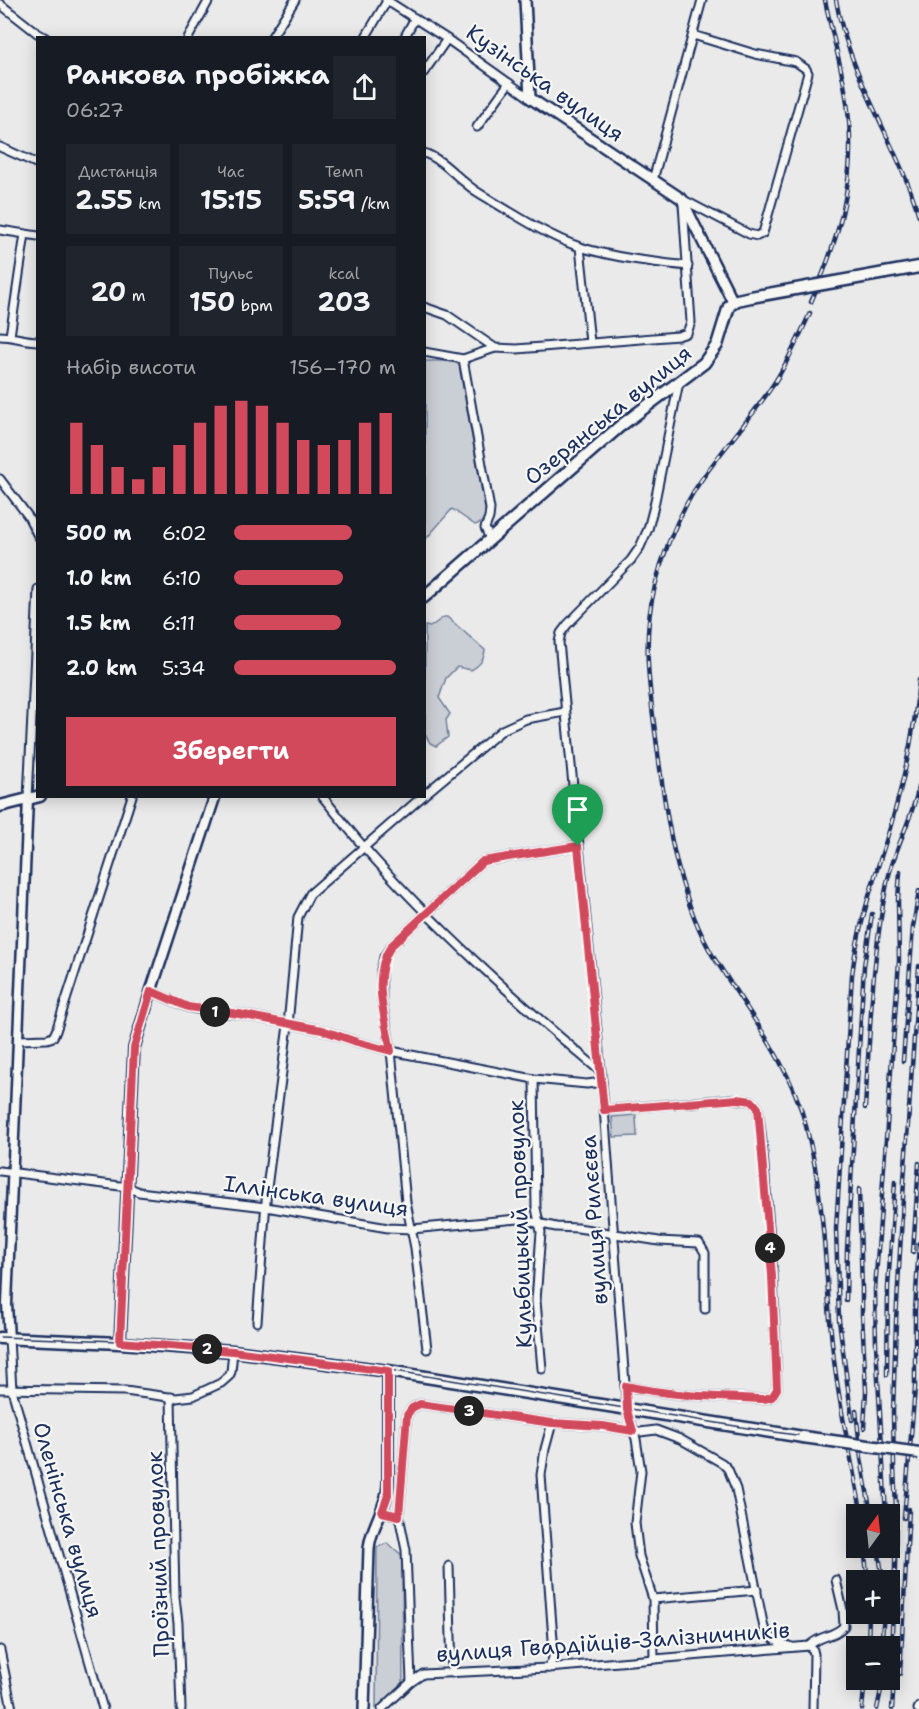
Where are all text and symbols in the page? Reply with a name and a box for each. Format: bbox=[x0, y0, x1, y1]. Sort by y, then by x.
street label: Кузінська вулиця bbox=[460, 18, 630, 148]
text: Ранкова пробіжка bbox=[66, 56, 330, 93]
button: share bbox=[333, 56, 396, 119]
text: 06:27 bbox=[66, 97, 124, 123]
text: Дистанція bbox=[78, 161, 158, 182]
text: Час bbox=[217, 161, 245, 182]
text: Темп bbox=[325, 161, 363, 182]
text: 2.55 bbox=[75, 182, 133, 217]
text: 15:15 bbox=[200, 182, 262, 217]
text: 5:59 bbox=[298, 182, 356, 217]
text: km bbox=[133, 193, 161, 214]
text: /km bbox=[356, 193, 390, 214]
text: Пульс bbox=[209, 263, 253, 284]
text: kcal bbox=[328, 263, 360, 284]
text: 20 bbox=[90, 274, 126, 309]
text: 150 bbox=[189, 284, 235, 319]
text: 203 bbox=[317, 284, 371, 319]
text: m bbox=[126, 285, 146, 306]
text: bpm bbox=[235, 295, 273, 316]
street label: Озерянська вулиця bbox=[518, 339, 698, 491]
text: Набір висоти bbox=[66, 354, 196, 380]
text: 156–170 m bbox=[289, 354, 396, 380]
text: 500 m bbox=[66, 520, 132, 546]
text: 6:02 bbox=[162, 520, 207, 546]
text: 1.0 km bbox=[66, 565, 131, 591]
text: 6:10 bbox=[162, 565, 201, 591]
text: 1.5 km bbox=[66, 610, 130, 636]
text: 6:11 bbox=[162, 610, 195, 636]
text: 2.0 km bbox=[66, 655, 137, 681]
text: 5:34 bbox=[162, 655, 205, 681]
button: Зберегти bbox=[66, 717, 396, 786]
pin bbox=[552, 784, 603, 846]
icon: arrive bbox=[561, 793, 594, 826]
pin: 1 bbox=[200, 997, 230, 1027]
text: 1 bbox=[211, 1001, 219, 1022]
street label: Кульбицький провулок bbox=[501, 1099, 539, 1349]
street label: вулиця Рилєєва bbox=[574, 1134, 614, 1306]
street label: Іллінська вулиця bbox=[222, 1169, 410, 1223]
pin: 4 bbox=[755, 1233, 785, 1263]
text: 4 bbox=[764, 1237, 776, 1258]
pin: 2 bbox=[192, 1334, 222, 1364]
text: 2 bbox=[201, 1338, 213, 1359]
pin: 3 bbox=[454, 1396, 484, 1426]
text: 3 bbox=[463, 1400, 475, 1421]
street label: Оленінська вулиця bbox=[26, 1419, 110, 1621]
street label: Проїзний провулок bbox=[140, 1450, 176, 1657]
north arrow bbox=[846, 1504, 900, 1558]
map controls bbox=[846, 1504, 900, 1690]
button: + bbox=[846, 1570, 900, 1624]
street label: вулиця Гвардійців-Залізничників bbox=[435, 1615, 791, 1669]
button: − bbox=[846, 1636, 900, 1690]

